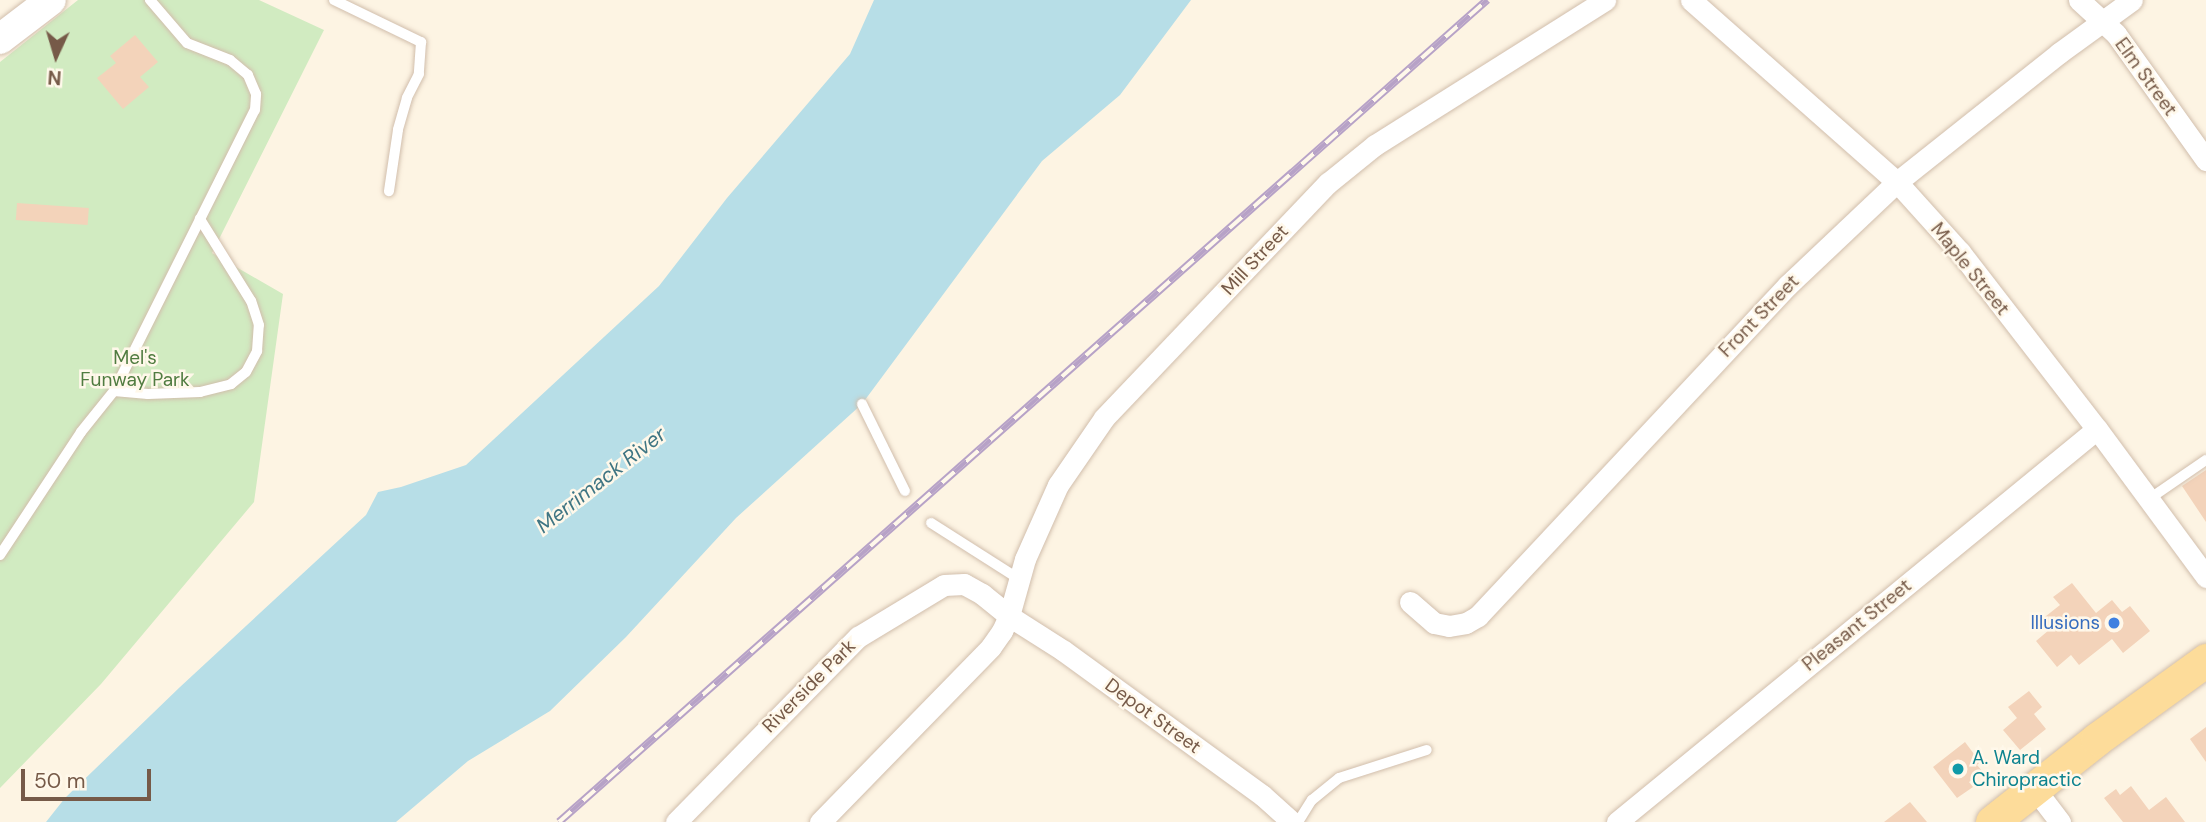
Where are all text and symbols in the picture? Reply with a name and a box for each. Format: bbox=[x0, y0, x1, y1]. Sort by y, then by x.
north arrow bbox=[21, 21, 91, 91]
street label: Elm Street bbox=[2110, 34, 2182, 120]
text: N bbox=[47, 64, 62, 90]
street label: Maple Street bbox=[1926, 218, 2014, 320]
street label: Mill Street bbox=[1217, 220, 1293, 300]
street label: Front Street bbox=[1714, 270, 1804, 362]
park label: Mel's Funway Park bbox=[80, 347, 190, 391]
water label: Merrimack River bbox=[531, 422, 671, 538]
street label: Pleasant Street bbox=[1798, 574, 1916, 676]
place label: Illusions bbox=[2030, 612, 2100, 634]
marker: Illusions bbox=[2106, 615, 2122, 631]
street label: Riverside Park bbox=[758, 635, 860, 737]
street label: Depot Street bbox=[1101, 674, 1205, 758]
place label: A. Ward Chiropractic bbox=[1972, 747, 2082, 791]
scale bar bbox=[24, 756, 154, 800]
marker: A. Ward Chiropractic bbox=[1950, 761, 1966, 777]
text: 50 m bbox=[34, 767, 85, 795]

